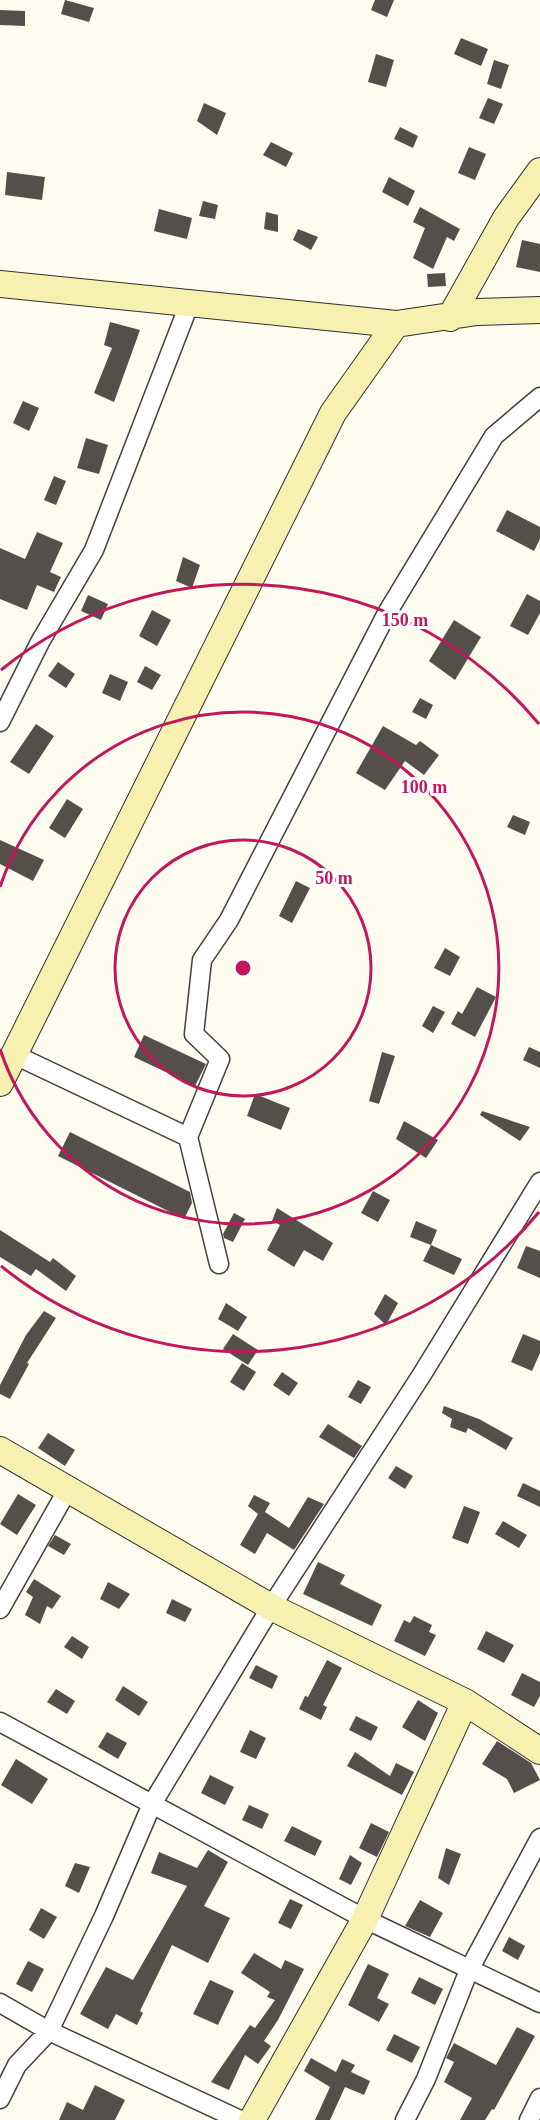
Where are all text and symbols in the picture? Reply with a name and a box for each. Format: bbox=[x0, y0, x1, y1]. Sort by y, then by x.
text: 150 m bbox=[382, 610, 428, 630]
text: 100 m bbox=[401, 777, 447, 797]
text: 50 m bbox=[315, 868, 353, 888]
centre of rings bbox=[233, 958, 253, 978]

